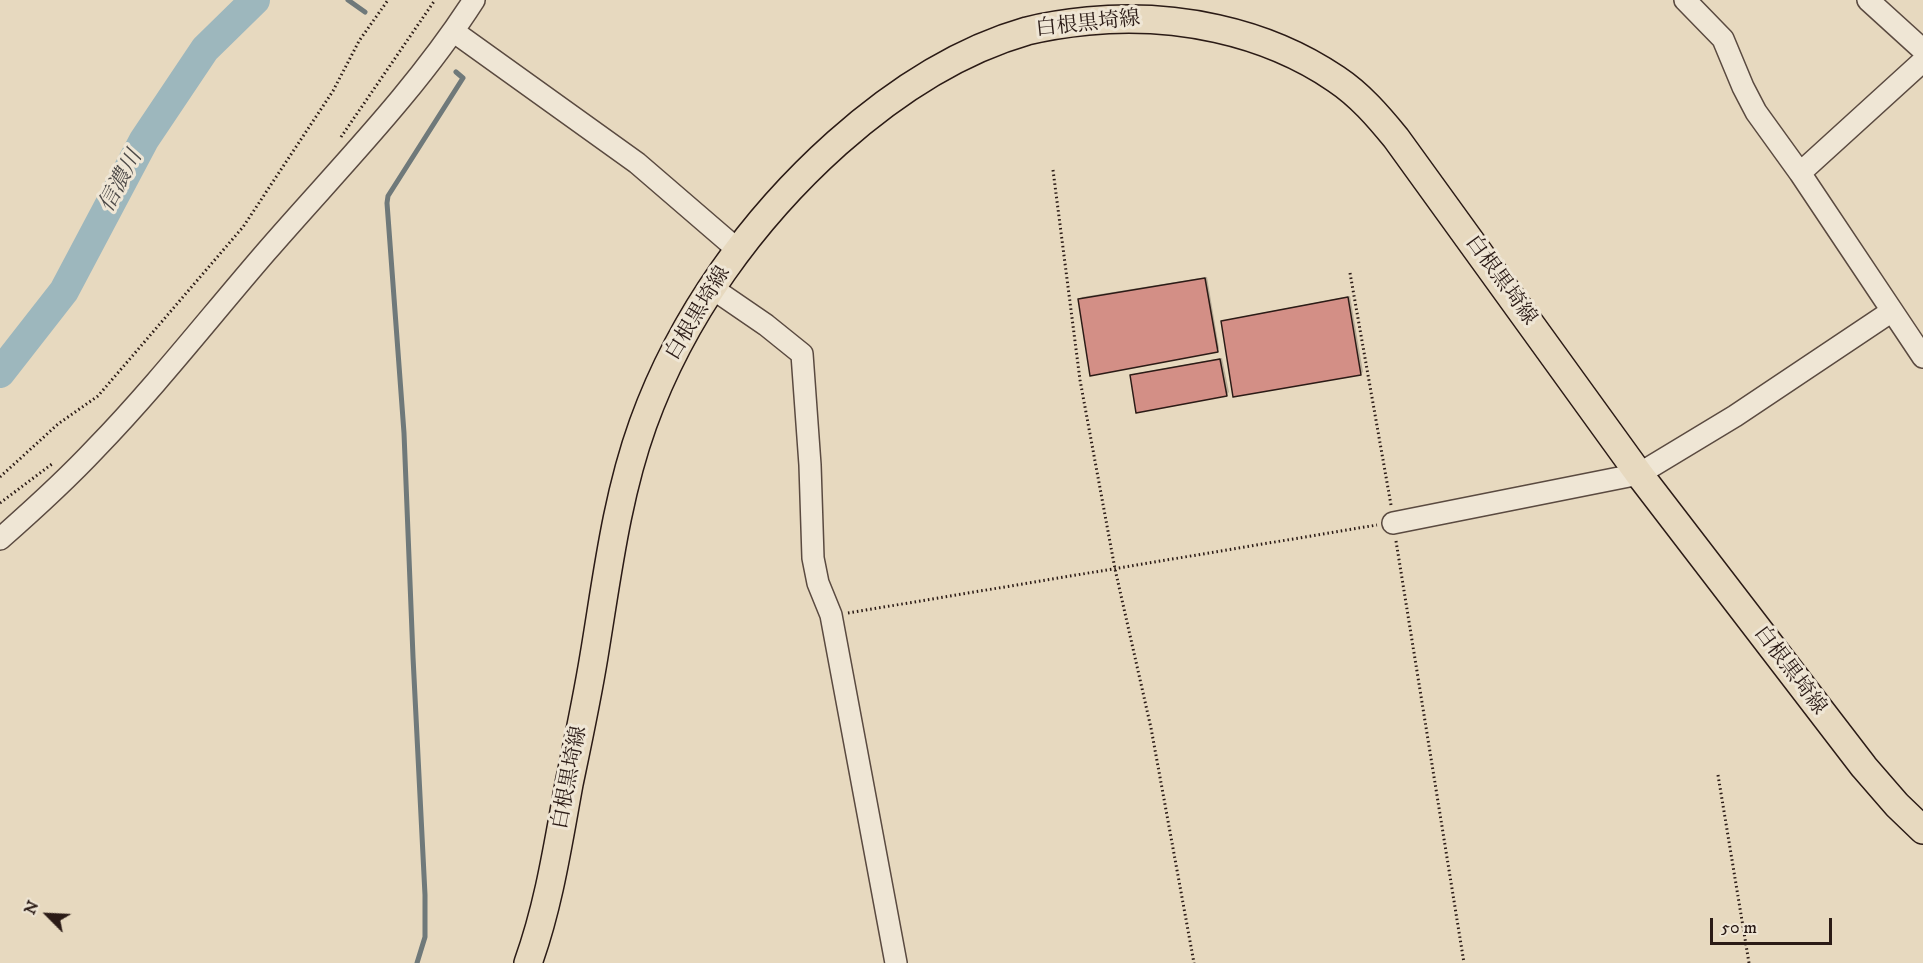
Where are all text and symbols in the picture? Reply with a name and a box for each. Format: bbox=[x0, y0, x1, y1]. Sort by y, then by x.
street label: 白根黒埼線 bbox=[1034, 7, 1142, 43]
water label: 信濃川 bbox=[95, 147, 149, 217]
street label: 白根黒埼線 bbox=[1459, 231, 1541, 331]
street label: 白根黒埼線 bbox=[661, 263, 737, 365]
street label: 白根黒埼線 bbox=[1747, 621, 1831, 721]
street label: 白根黒埼線 bbox=[549, 724, 593, 832]
north arrow bbox=[18, 885, 78, 945]
text: N bbox=[20, 898, 43, 918]
scale bar bbox=[1713, 906, 1834, 944]
text: 50 m bbox=[1721, 917, 1757, 939]

